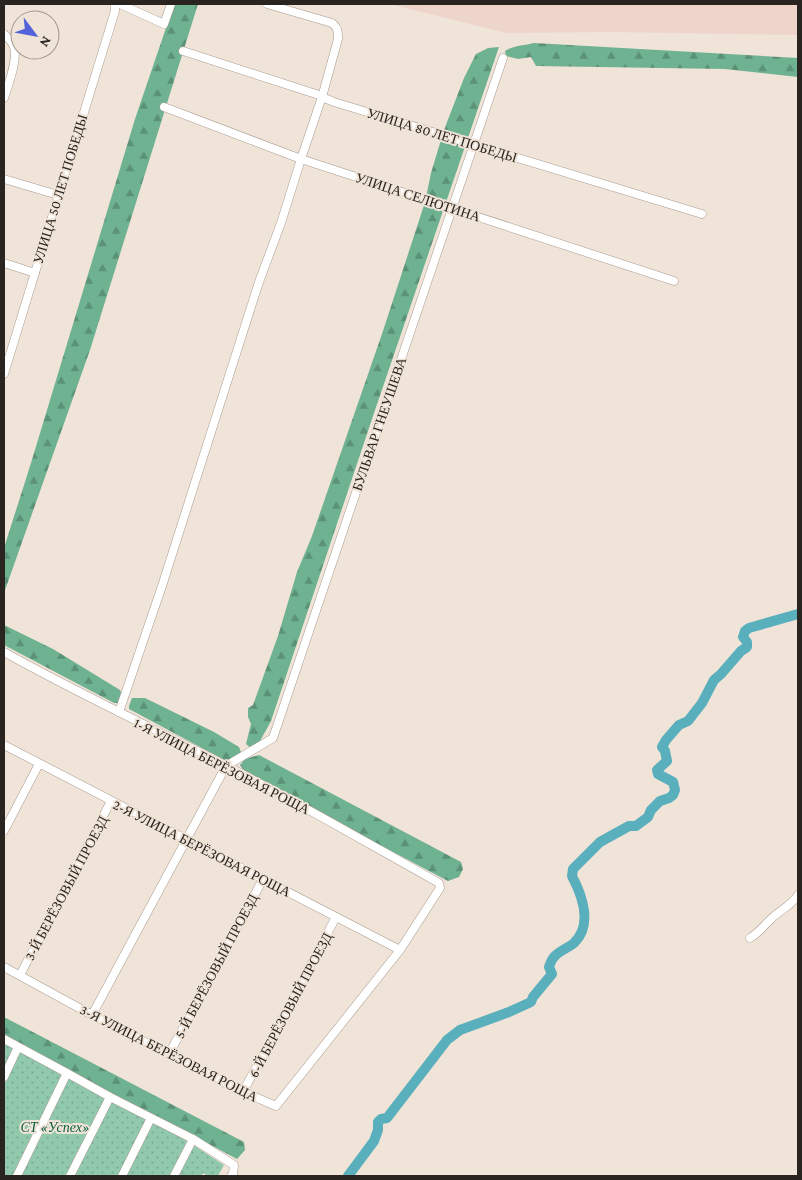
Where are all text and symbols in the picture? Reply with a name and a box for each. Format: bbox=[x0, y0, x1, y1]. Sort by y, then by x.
north arrow bbox=[10, 10, 60, 60]
text: N bbox=[36, 34, 55, 51]
street label: УЛИЦА 80 ЛЕТ ПОБЕДЫ bbox=[365, 104, 519, 166]
street label: УЛИЦА 50 ЛЕТ ПОБЕДЫ bbox=[30, 112, 90, 266]
street label: УЛИЦА СЕЛЮТИНА bbox=[353, 169, 484, 225]
street label: БУЛЬВАР ГНЕУШЕВА bbox=[349, 354, 410, 493]
street label: 1-Я УЛИЦА БЕРЁЗОВАЯ РОЩА bbox=[131, 715, 313, 818]
street label: 2-Я УЛИЦА БЕРЁЗОВАЯ РОЩА bbox=[110, 796, 294, 900]
street label: 3-Й БЕРЁЗОВЫЙ ПРОЕЗД bbox=[21, 813, 111, 963]
street label: 5-Й БЕРЁЗОВЫЙ ПРОЕЗД bbox=[171, 891, 261, 1041]
street label: 6-Й БЕРЁЗОВЫЙ ПРОЕЗД bbox=[245, 929, 335, 1080]
street label: 3-Я УЛИЦА БЕРЁЗОВАЯ РОЩА bbox=[77, 1001, 261, 1105]
park label: СТ «Успех» bbox=[20, 1119, 90, 1135]

